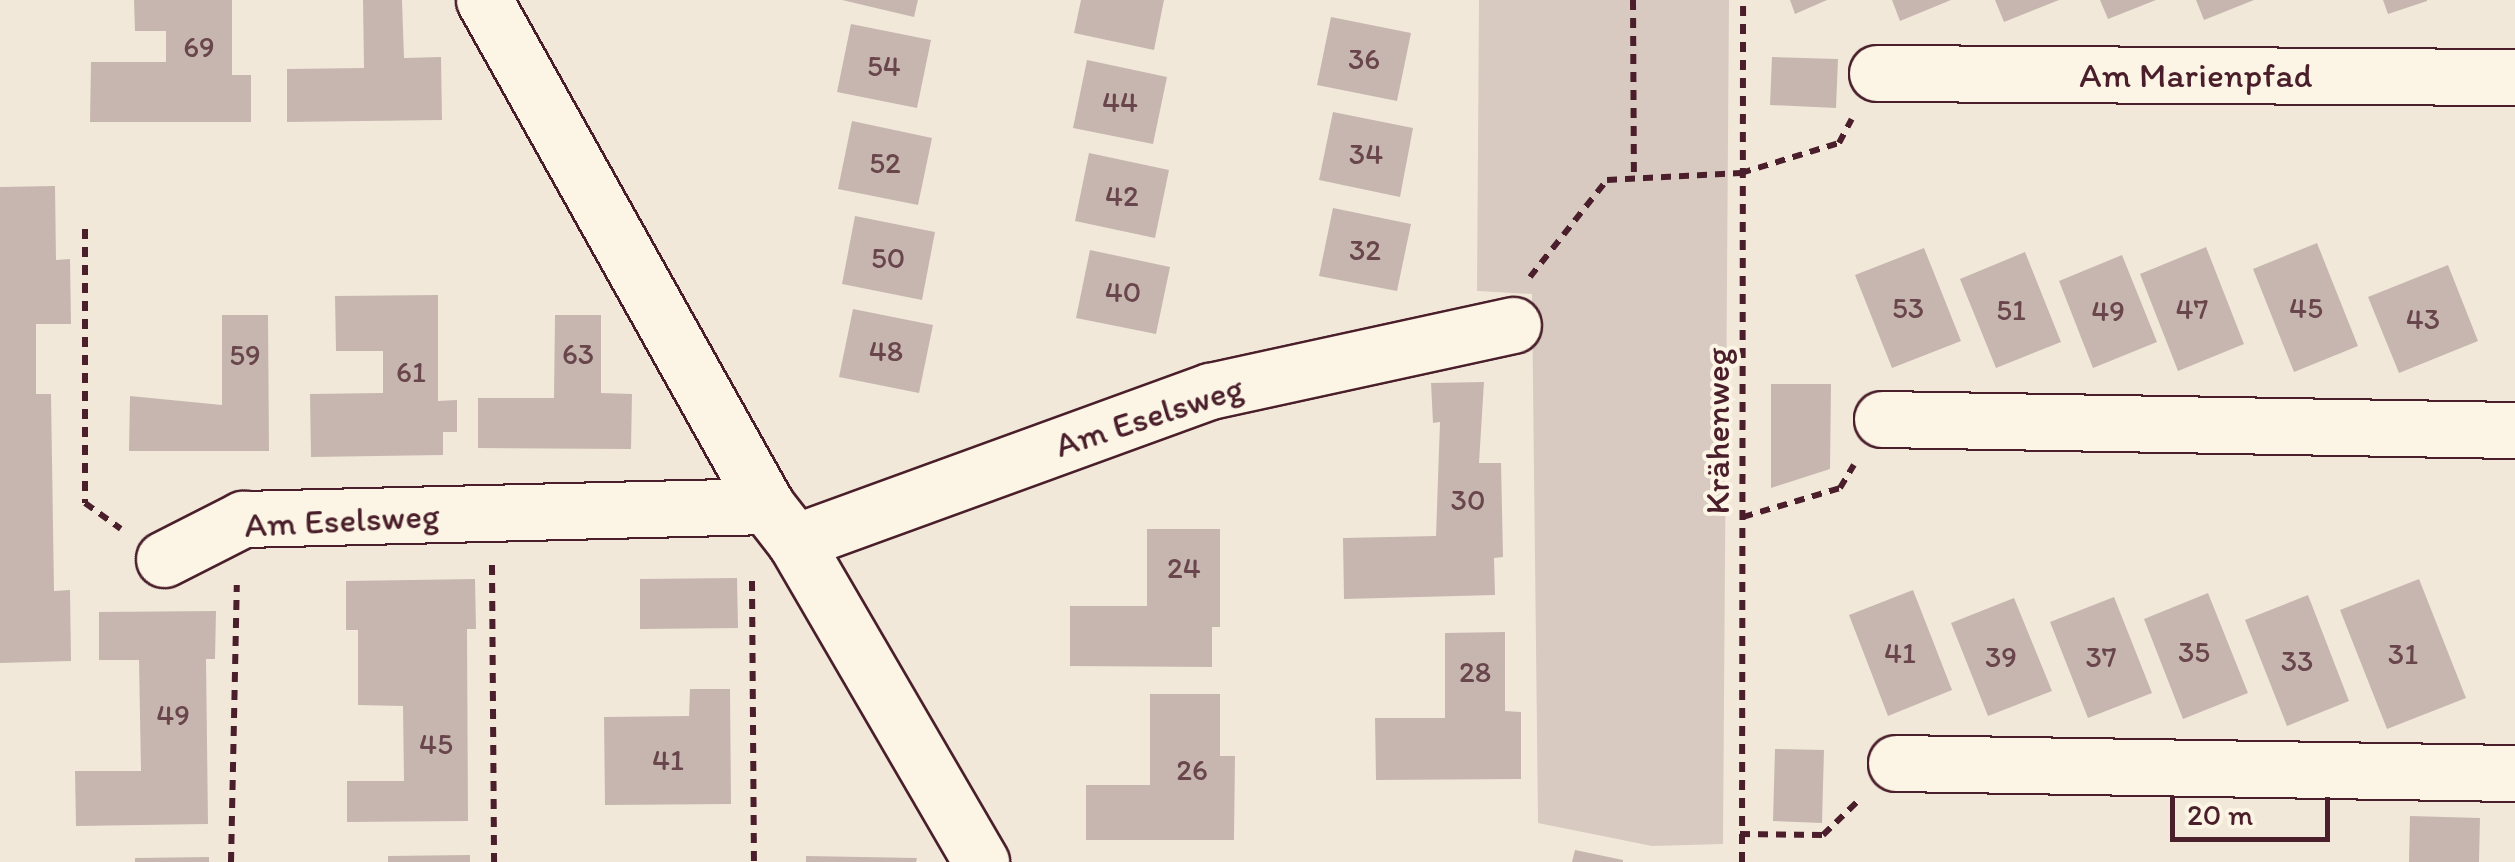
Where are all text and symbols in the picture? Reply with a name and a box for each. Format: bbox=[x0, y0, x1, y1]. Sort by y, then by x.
house number: 69 bbox=[183, 29, 215, 65]
house number: 36 bbox=[1348, 41, 1380, 77]
house number: 54 bbox=[867, 48, 901, 84]
street label: Am Marienpfad bbox=[2080, 54, 2312, 96]
house number: 44 bbox=[1102, 84, 1138, 120]
house number: 34 bbox=[1349, 136, 1383, 172]
house number: 52 bbox=[869, 145, 901, 181]
house number: 42 bbox=[1105, 178, 1139, 214]
house number: 32 bbox=[1349, 232, 1381, 268]
house number: 50 bbox=[871, 240, 905, 276]
house number: 40 bbox=[1105, 274, 1141, 310]
house number: 53 bbox=[1892, 290, 1924, 326]
house number: 45 bbox=[2289, 290, 2323, 326]
house number: 47 bbox=[2176, 291, 2208, 327]
house number: 51 bbox=[1996, 292, 2026, 328]
house number: 49 bbox=[2091, 293, 2125, 329]
house number: 43 bbox=[2406, 301, 2440, 337]
house number: 48 bbox=[869, 333, 903, 369]
house number: 63 bbox=[562, 336, 594, 372]
house number: 59 bbox=[229, 337, 261, 373]
street label: Krähenweg bbox=[1696, 348, 1738, 514]
house number: 61 bbox=[396, 354, 426, 390]
street label: Am Eselsweg bbox=[1050, 366, 1248, 466]
house number: 30 bbox=[1451, 482, 1485, 518]
street label: Am Eselsweg bbox=[243, 494, 441, 546]
house number: 24 bbox=[1167, 550, 1201, 586]
house number: 35 bbox=[2178, 634, 2210, 670]
house number: 41 bbox=[1884, 635, 1916, 671]
house number: 31 bbox=[2388, 636, 2418, 672]
house number: 39 bbox=[1985, 639, 2017, 675]
house number: 37 bbox=[2085, 639, 2117, 675]
house number: 33 bbox=[2281, 643, 2313, 679]
house number: 28 bbox=[1459, 654, 1491, 690]
house number: 49 bbox=[156, 697, 190, 733]
house number: 45 bbox=[419, 726, 453, 762]
house number: 41 bbox=[652, 742, 684, 778]
house number: 26 bbox=[1176, 752, 1208, 788]
scale bar bbox=[2175, 777, 2335, 839]
text: 20 m bbox=[2187, 796, 2253, 833]

